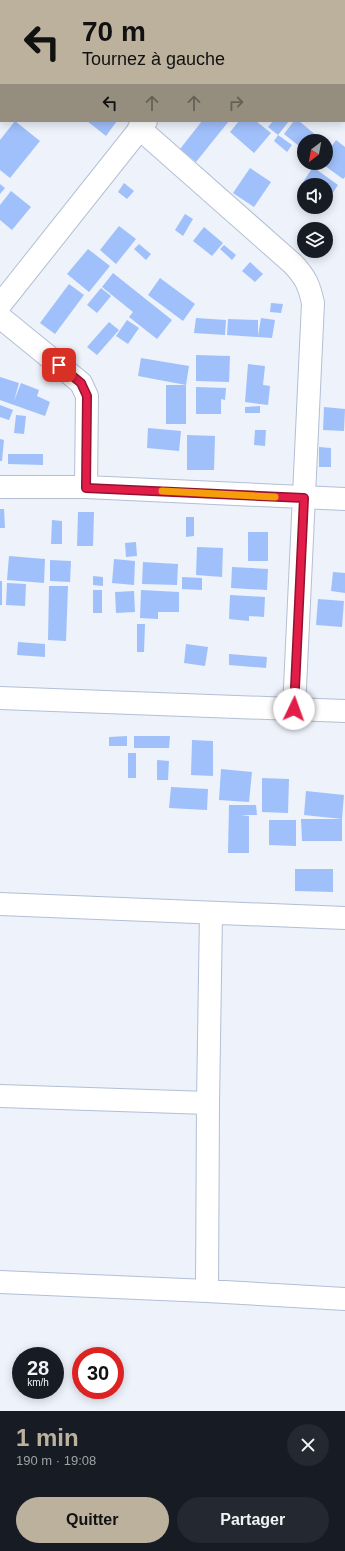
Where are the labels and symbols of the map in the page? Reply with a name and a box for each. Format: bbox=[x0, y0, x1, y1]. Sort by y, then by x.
north arrow bbox=[297, 134, 333, 170]
pin bbox=[42, 348, 76, 382]
position arrow bbox=[273, 688, 315, 730]
speed limit sign: 30 bbox=[72, 1347, 124, 1399]

